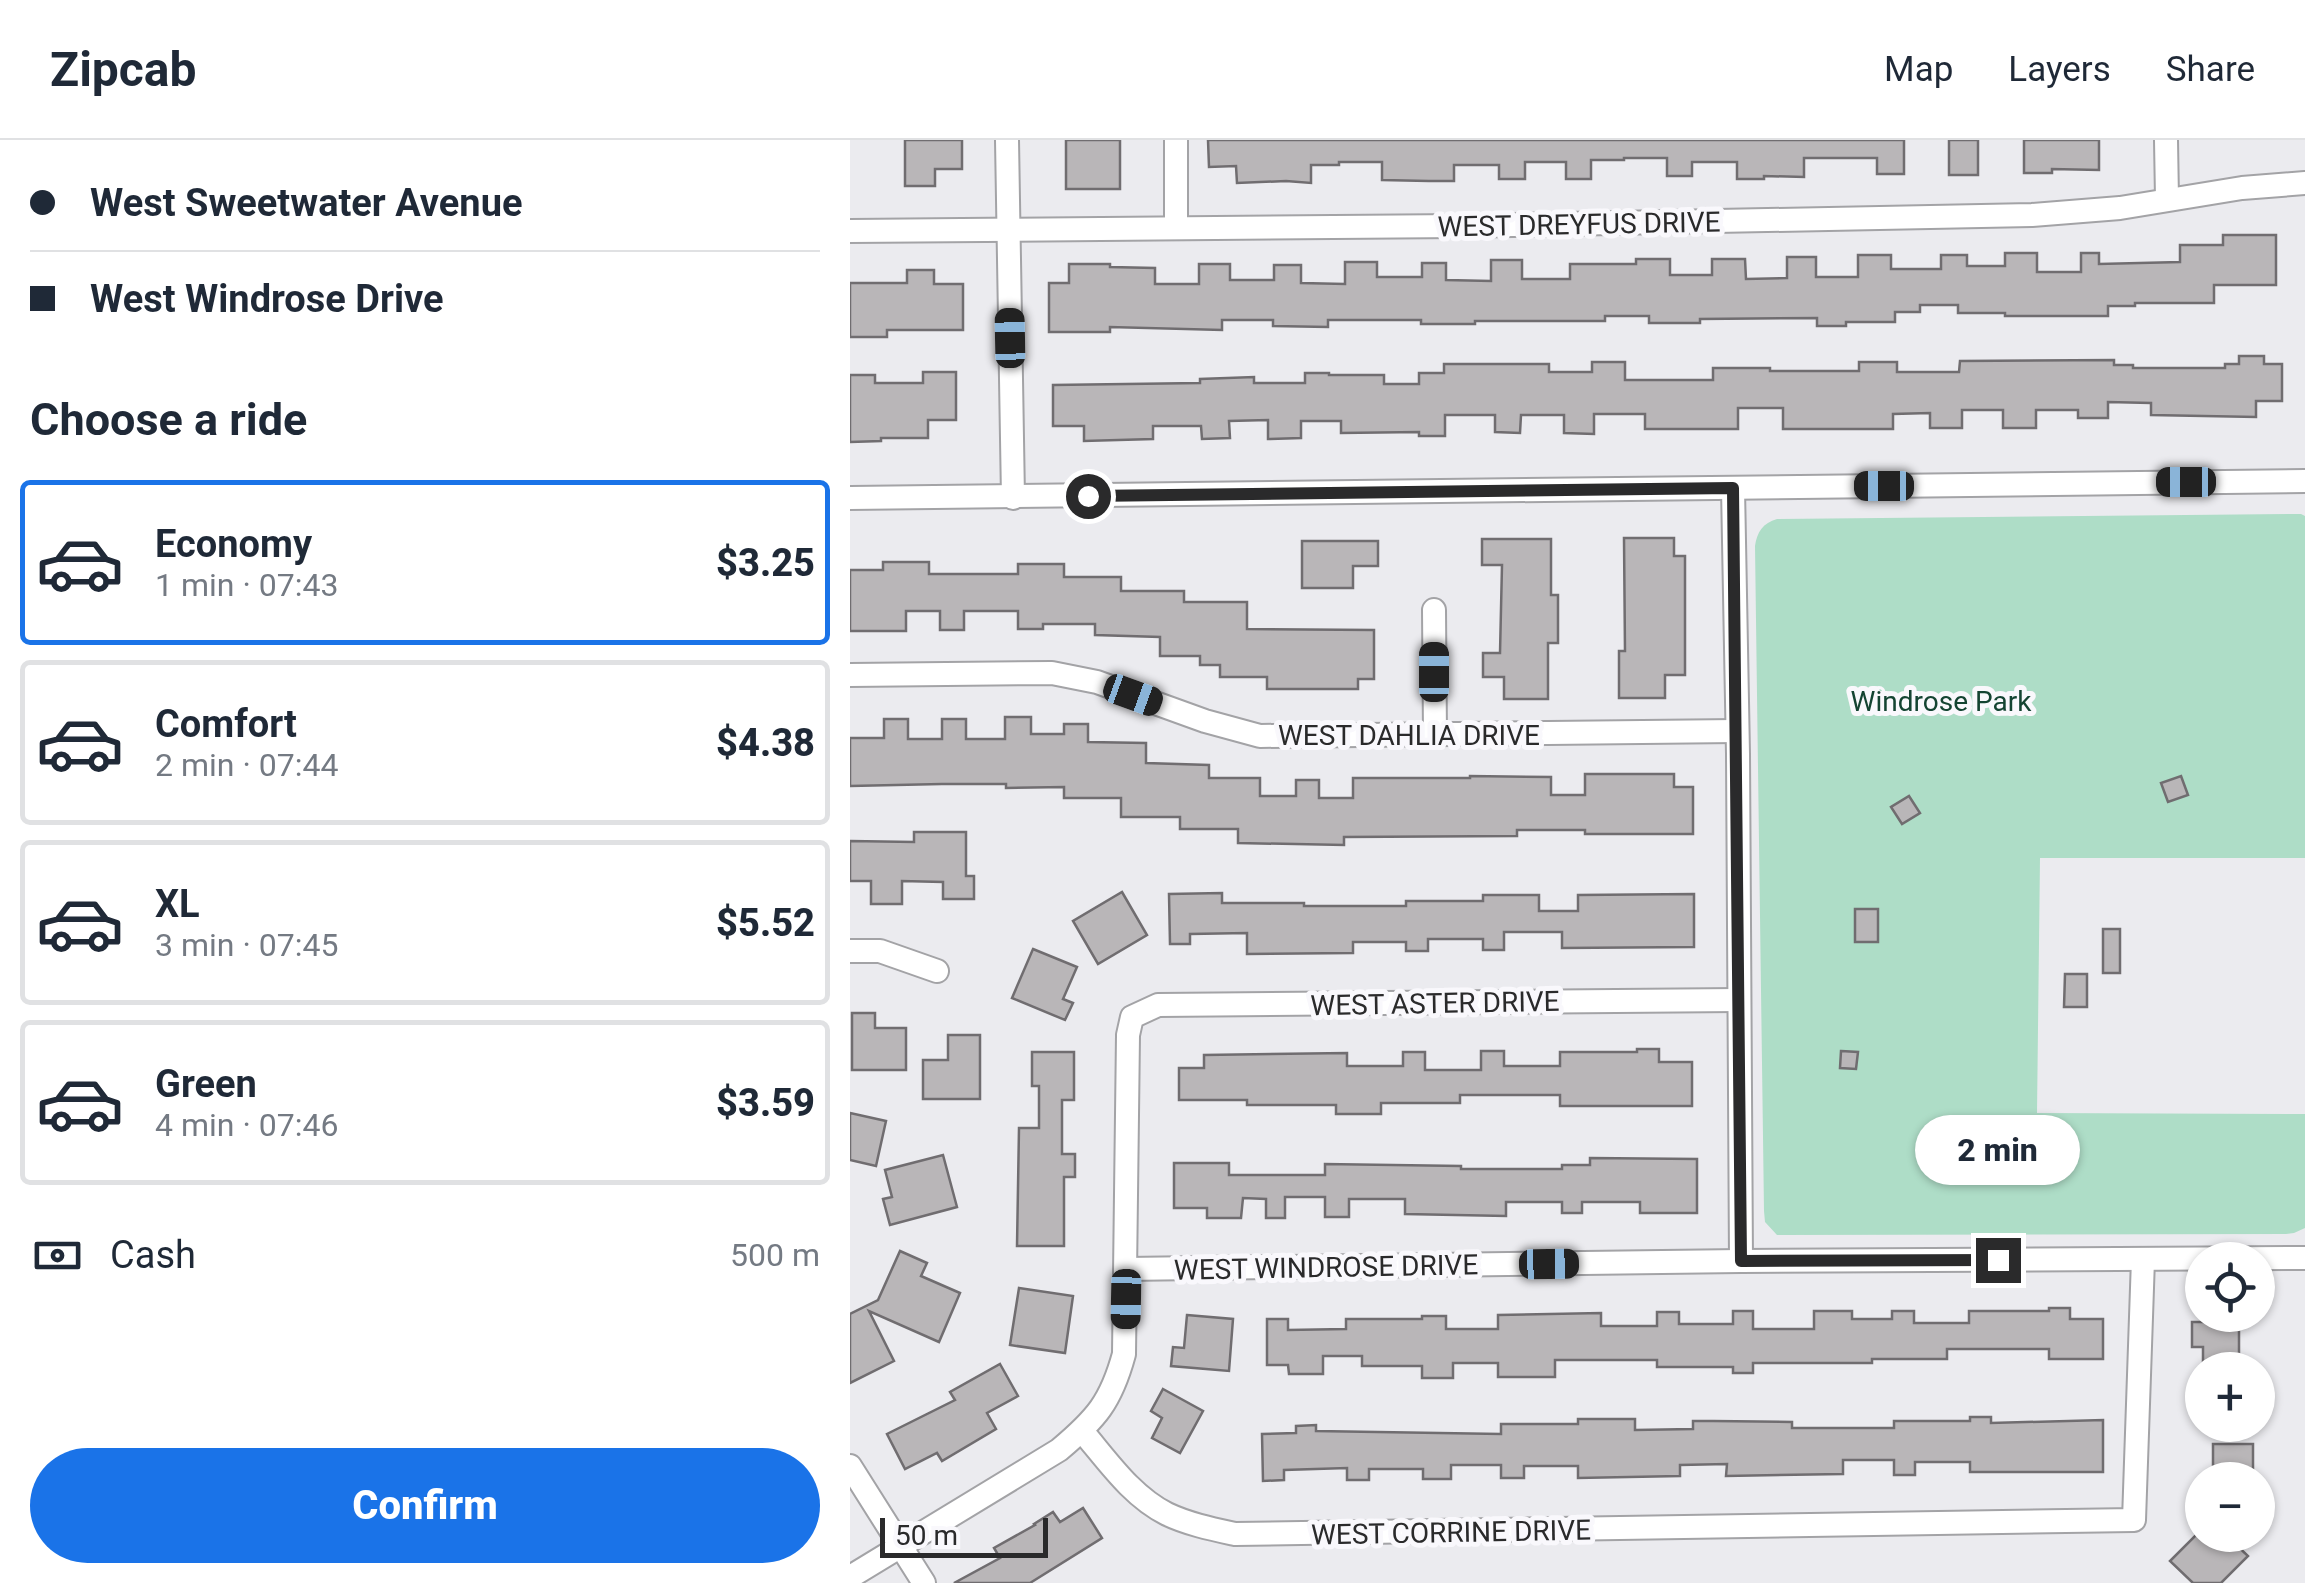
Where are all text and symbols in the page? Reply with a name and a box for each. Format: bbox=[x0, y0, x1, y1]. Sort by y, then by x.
text: Zipcab bbox=[50, 41, 197, 98]
text: Map bbox=[1884, 49, 1953, 90]
text: Layers bbox=[2008, 49, 2111, 90]
text: Share bbox=[2166, 49, 2255, 90]
text: West Sweetwater Avenue bbox=[90, 181, 522, 225]
street label: WEST DREYFUS DRIVE bbox=[1437, 206, 1721, 243]
text: West Windrose Drive bbox=[90, 277, 444, 321]
car bbox=[994, 308, 1026, 368]
text: Choose a ride bbox=[30, 393, 307, 446]
car bbox=[2156, 467, 2216, 497]
car bbox=[1854, 471, 1914, 501]
route start bbox=[1066, 474, 1111, 519]
icon: car bbox=[35, 518, 125, 608]
text: Economy bbox=[155, 522, 312, 566]
text: $3.25 bbox=[716, 541, 815, 585]
text: 1 min · 07:43 bbox=[155, 566, 338, 604]
car bbox=[1419, 642, 1449, 702]
car bbox=[1100, 671, 1166, 719]
park label: Windrose Park bbox=[1851, 685, 2032, 718]
icon: car bbox=[35, 698, 125, 788]
text: Comfort bbox=[155, 702, 297, 746]
street label: WEST DAHLIA DRIVE bbox=[1278, 719, 1540, 752]
text: $4.38 bbox=[716, 721, 815, 765]
text: 2 min · 07:44 bbox=[155, 746, 338, 784]
icon: car bbox=[35, 878, 125, 968]
text: XL bbox=[155, 882, 200, 926]
text: $5.52 bbox=[716, 901, 815, 945]
text: 3 min · 07:45 bbox=[155, 926, 338, 964]
street label: WEST ASTER DRIVE bbox=[1310, 985, 1560, 1022]
icon: car bbox=[35, 1058, 125, 1148]
text: Green bbox=[155, 1062, 257, 1106]
text: $3.59 bbox=[716, 1081, 815, 1125]
text: 4 min · 07:46 bbox=[155, 1106, 338, 1144]
callout: 2 min bbox=[1916, 1115, 2080, 1185]
text: 2 min bbox=[1957, 1131, 2038, 1169]
icon: cash bbox=[30, 1228, 85, 1283]
text: Cash bbox=[110, 1233, 196, 1277]
text: 500 m bbox=[730, 1236, 820, 1274]
route end bbox=[1976, 1238, 2021, 1283]
map controls bbox=[2185, 1242, 2275, 1552]
button: locate bbox=[2185, 1242, 2275, 1332]
street label: WEST WINDROSE DRIVE bbox=[1174, 1248, 1478, 1287]
car bbox=[1519, 1248, 1579, 1280]
car bbox=[1110, 1269, 1142, 1329]
button: + bbox=[2185, 1352, 2275, 1442]
button: Confirm bbox=[30, 1448, 820, 1563]
button: − bbox=[2185, 1462, 2275, 1552]
scale bar bbox=[880, 1513, 1048, 1558]
street label: WEST CORRINE DRIVE bbox=[1311, 1514, 1591, 1551]
text: 50 m bbox=[895, 1519, 958, 1552]

